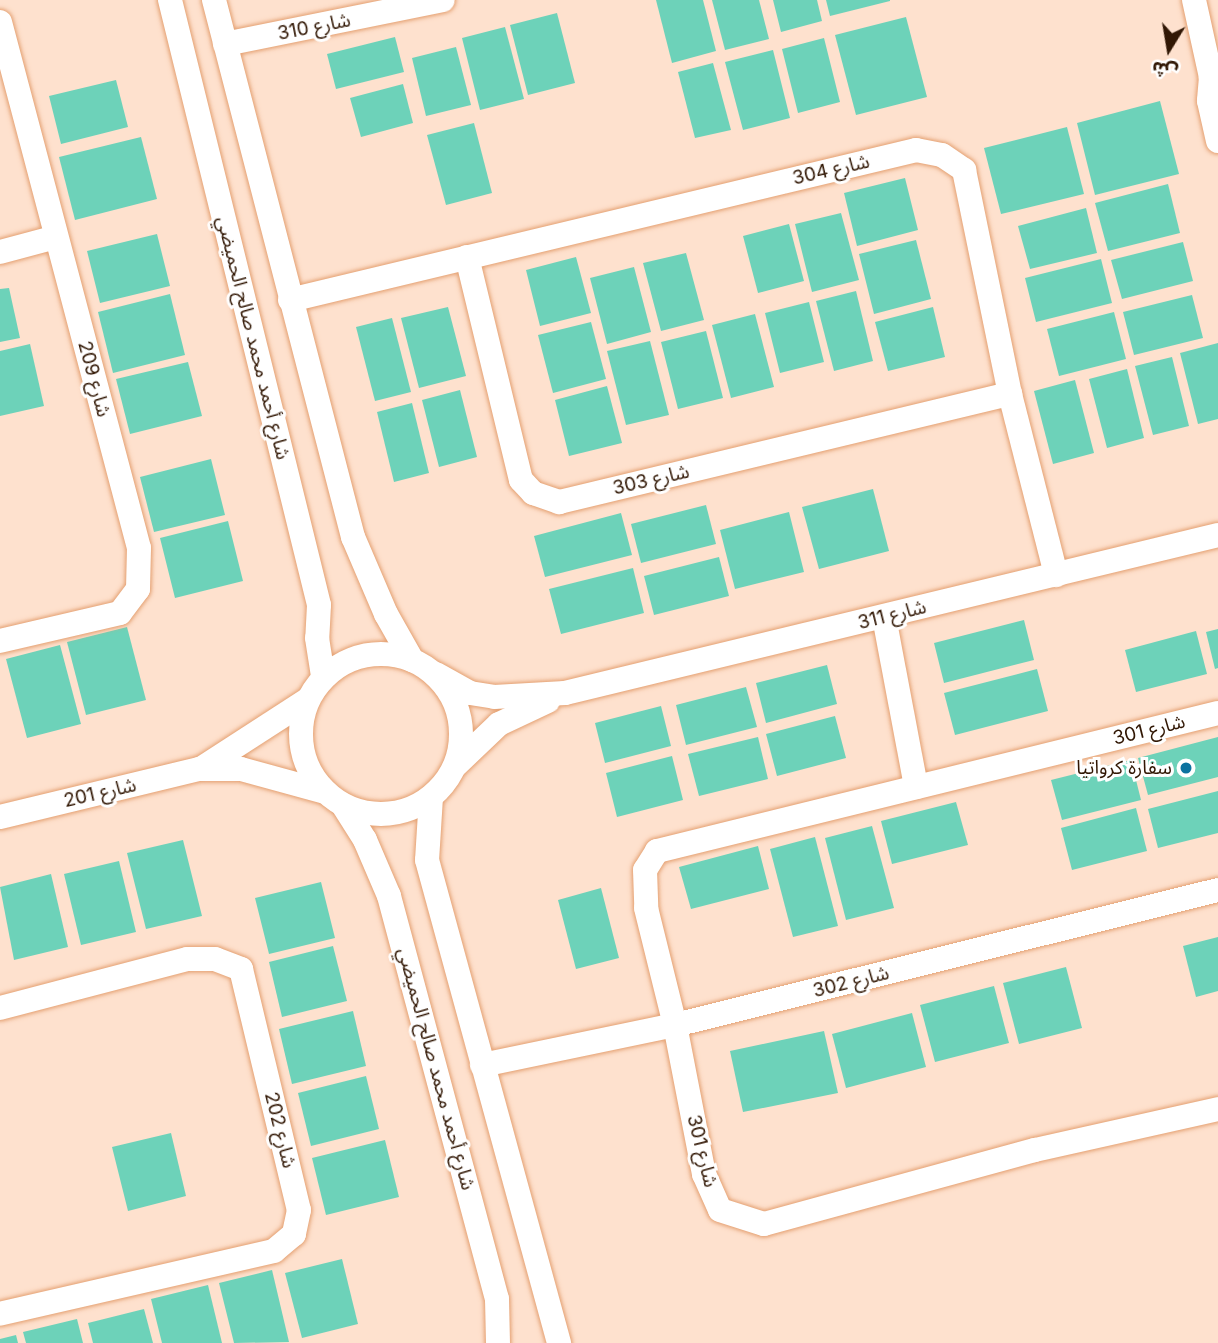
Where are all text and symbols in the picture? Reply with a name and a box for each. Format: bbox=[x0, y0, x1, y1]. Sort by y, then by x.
street label: شارع 310 bbox=[276, 9, 352, 45]
north arrow bbox=[1134, 14, 1204, 84]
text: ش bbox=[1150, 56, 1180, 84]
street label: شارع 304 bbox=[790, 150, 872, 190]
street label: شارع أحمد محمد صالح الحميضي bbox=[212, 214, 294, 462]
street label: شارع 209 bbox=[73, 339, 115, 419]
street label: شارع 303 bbox=[611, 460, 691, 500]
street label: شارع 311 bbox=[855, 596, 929, 634]
street label: شارع 301 bbox=[1110, 710, 1188, 750]
place label: سفارة كرواتيا bbox=[1076, 757, 1172, 779]
marker: سفارة كرواتيا bbox=[1178, 760, 1194, 776]
street label: شارع 201 bbox=[62, 774, 138, 812]
street label: شارع أحمد محمد صالح الحميضي bbox=[393, 945, 479, 1193]
street label: شارع 302 bbox=[811, 962, 891, 1002]
street label: شارع 202 bbox=[260, 1090, 300, 1170]
street label: شارع 301 bbox=[682, 1112, 722, 1190]

